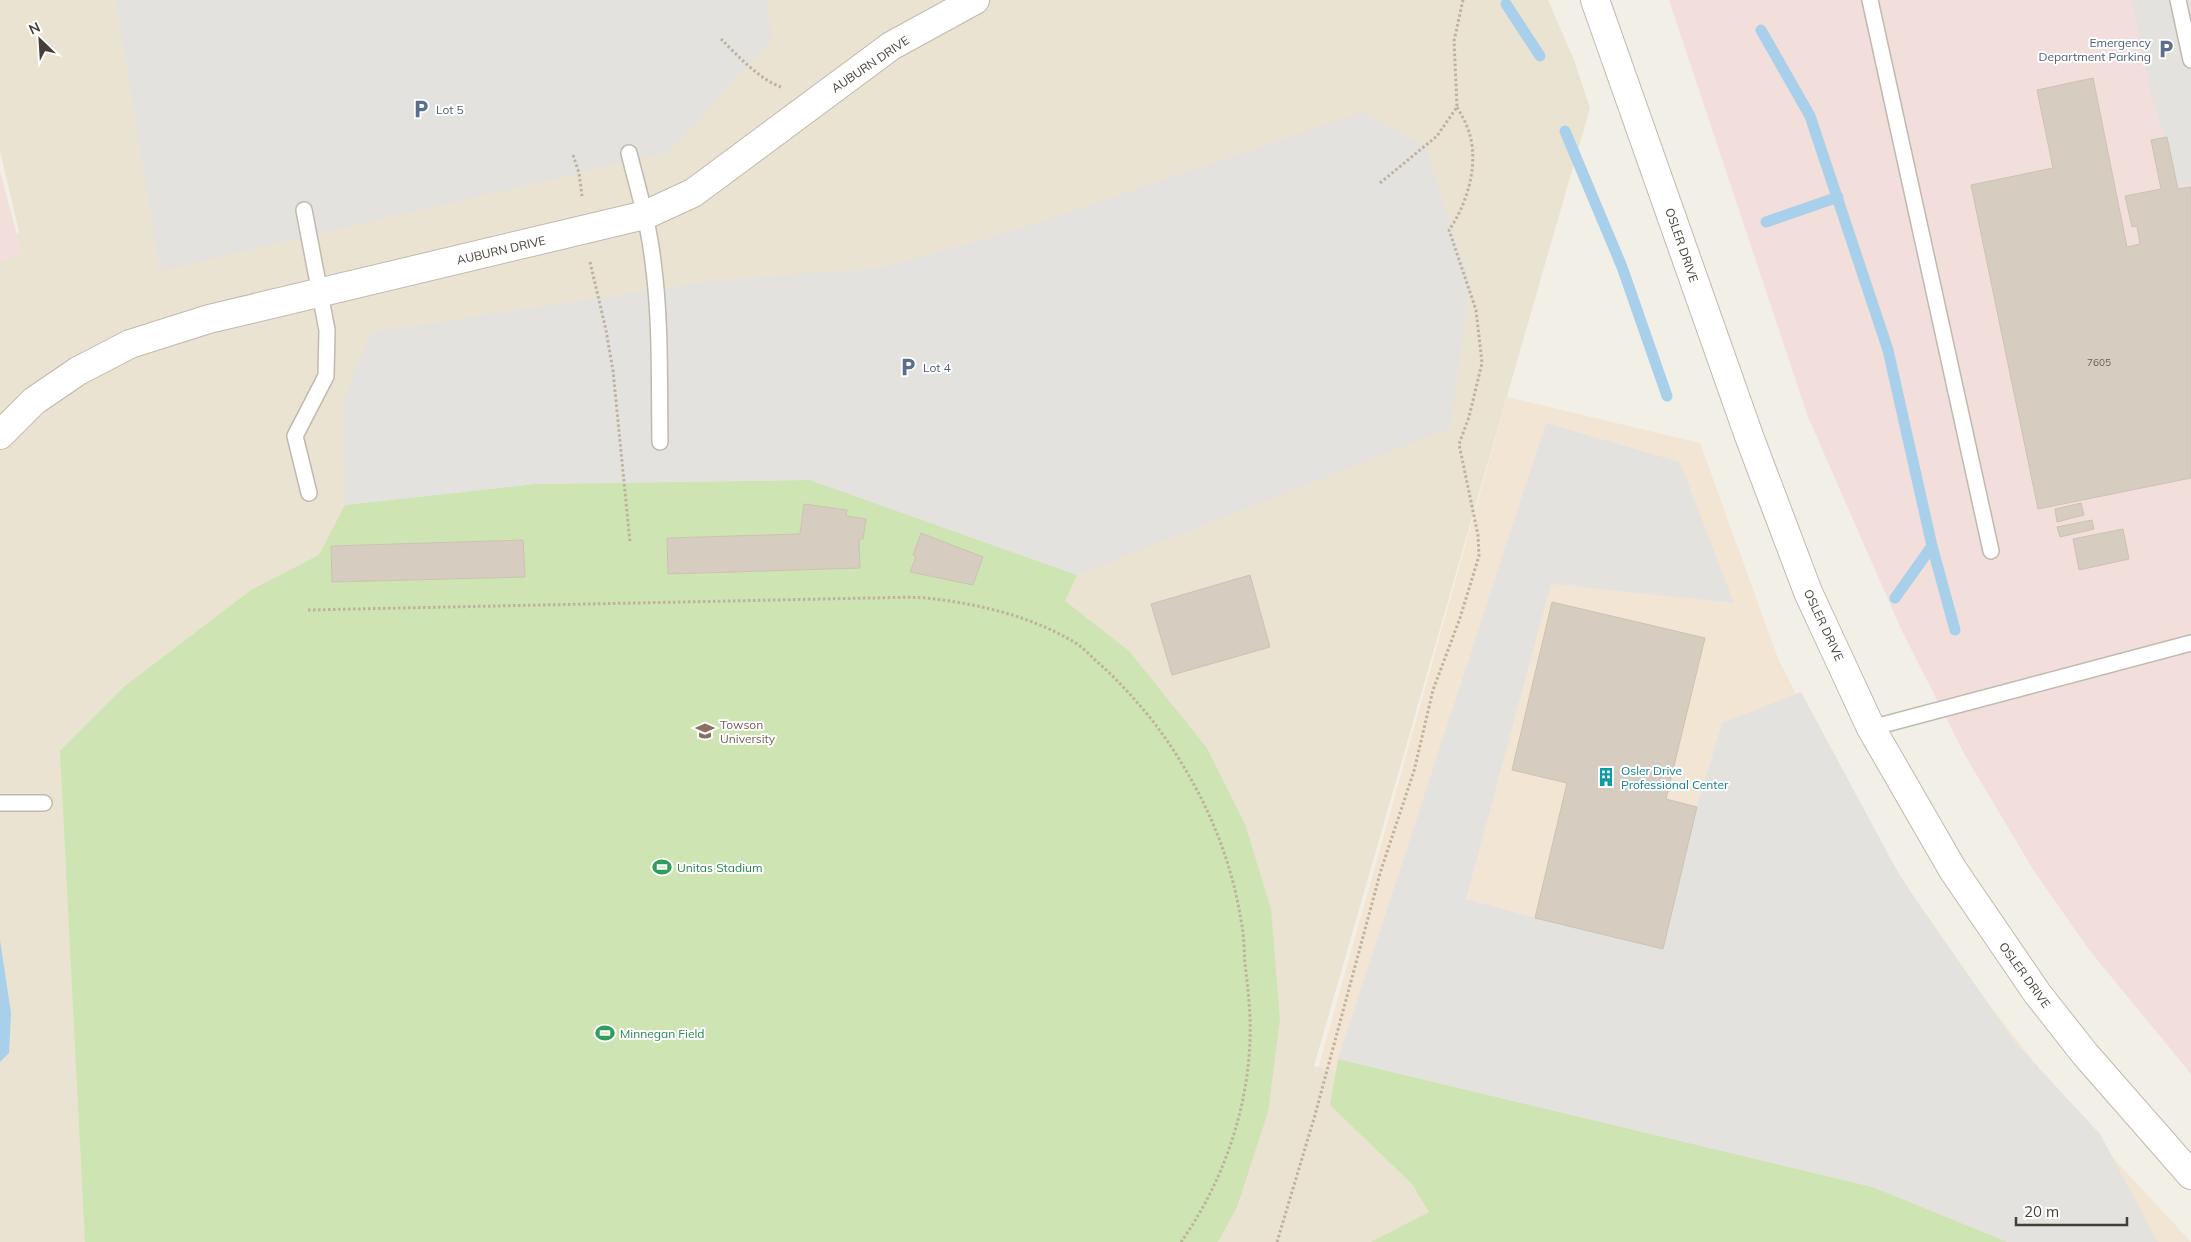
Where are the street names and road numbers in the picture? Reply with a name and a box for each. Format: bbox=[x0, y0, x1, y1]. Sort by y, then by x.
street label: AUBURN DRIVE bbox=[828, 32, 912, 96]
street label: OSLER DRIVE bbox=[1662, 206, 1702, 284]
street label: AUBURN DRIVE bbox=[455, 232, 547, 268]
street label: OSLER DRIVE bbox=[1801, 587, 1847, 663]
street label: OSLER DRIVE bbox=[1996, 939, 2054, 1011]

